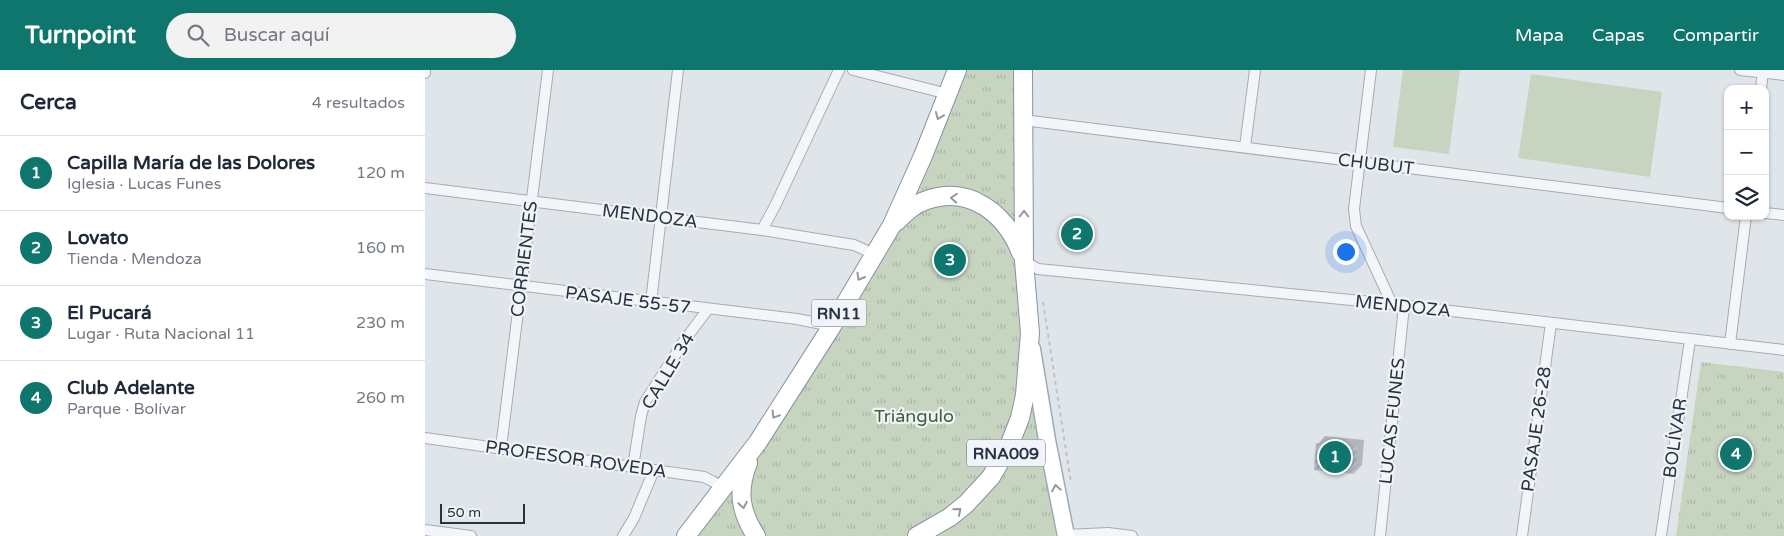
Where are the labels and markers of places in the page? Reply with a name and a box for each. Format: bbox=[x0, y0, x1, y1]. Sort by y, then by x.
pin: 2 bbox=[1061, 215, 1093, 253]
pin: 3 bbox=[934, 241, 966, 279]
pin: 4 bbox=[1720, 435, 1752, 473]
pin: 1 bbox=[1319, 438, 1351, 476]

